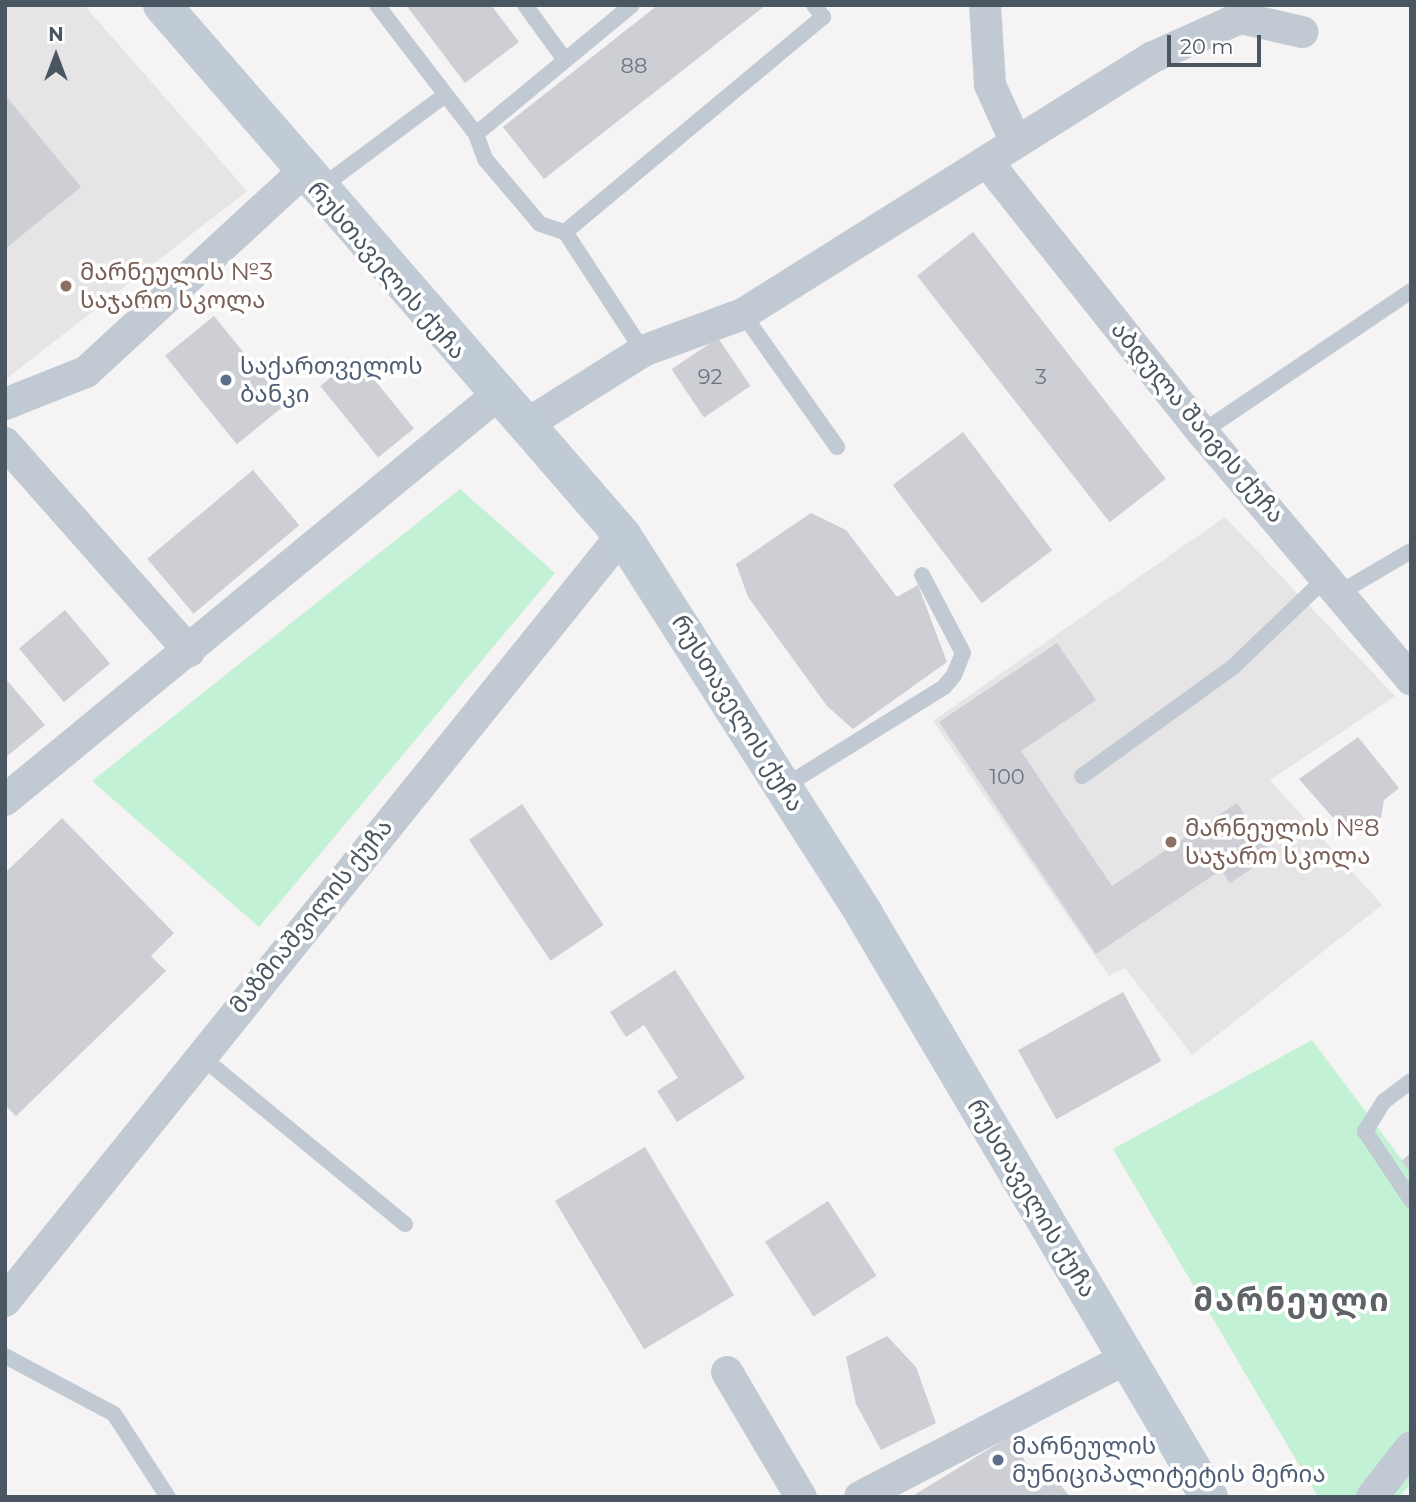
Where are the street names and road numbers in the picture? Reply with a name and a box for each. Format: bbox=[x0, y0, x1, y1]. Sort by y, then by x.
street label: რუსთაველის ქუჩა bbox=[302, 175, 472, 365]
street label: აბდულა შაიგის ქუჩა bbox=[1105, 315, 1291, 529]
street label: რუსთაველის ქუჩა bbox=[666, 609, 810, 817]
street label: მაზმიაშვილის ქუჩა bbox=[224, 813, 398, 1019]
street label: რუსთაველის ქუჩა bbox=[961, 1094, 1103, 1302]

